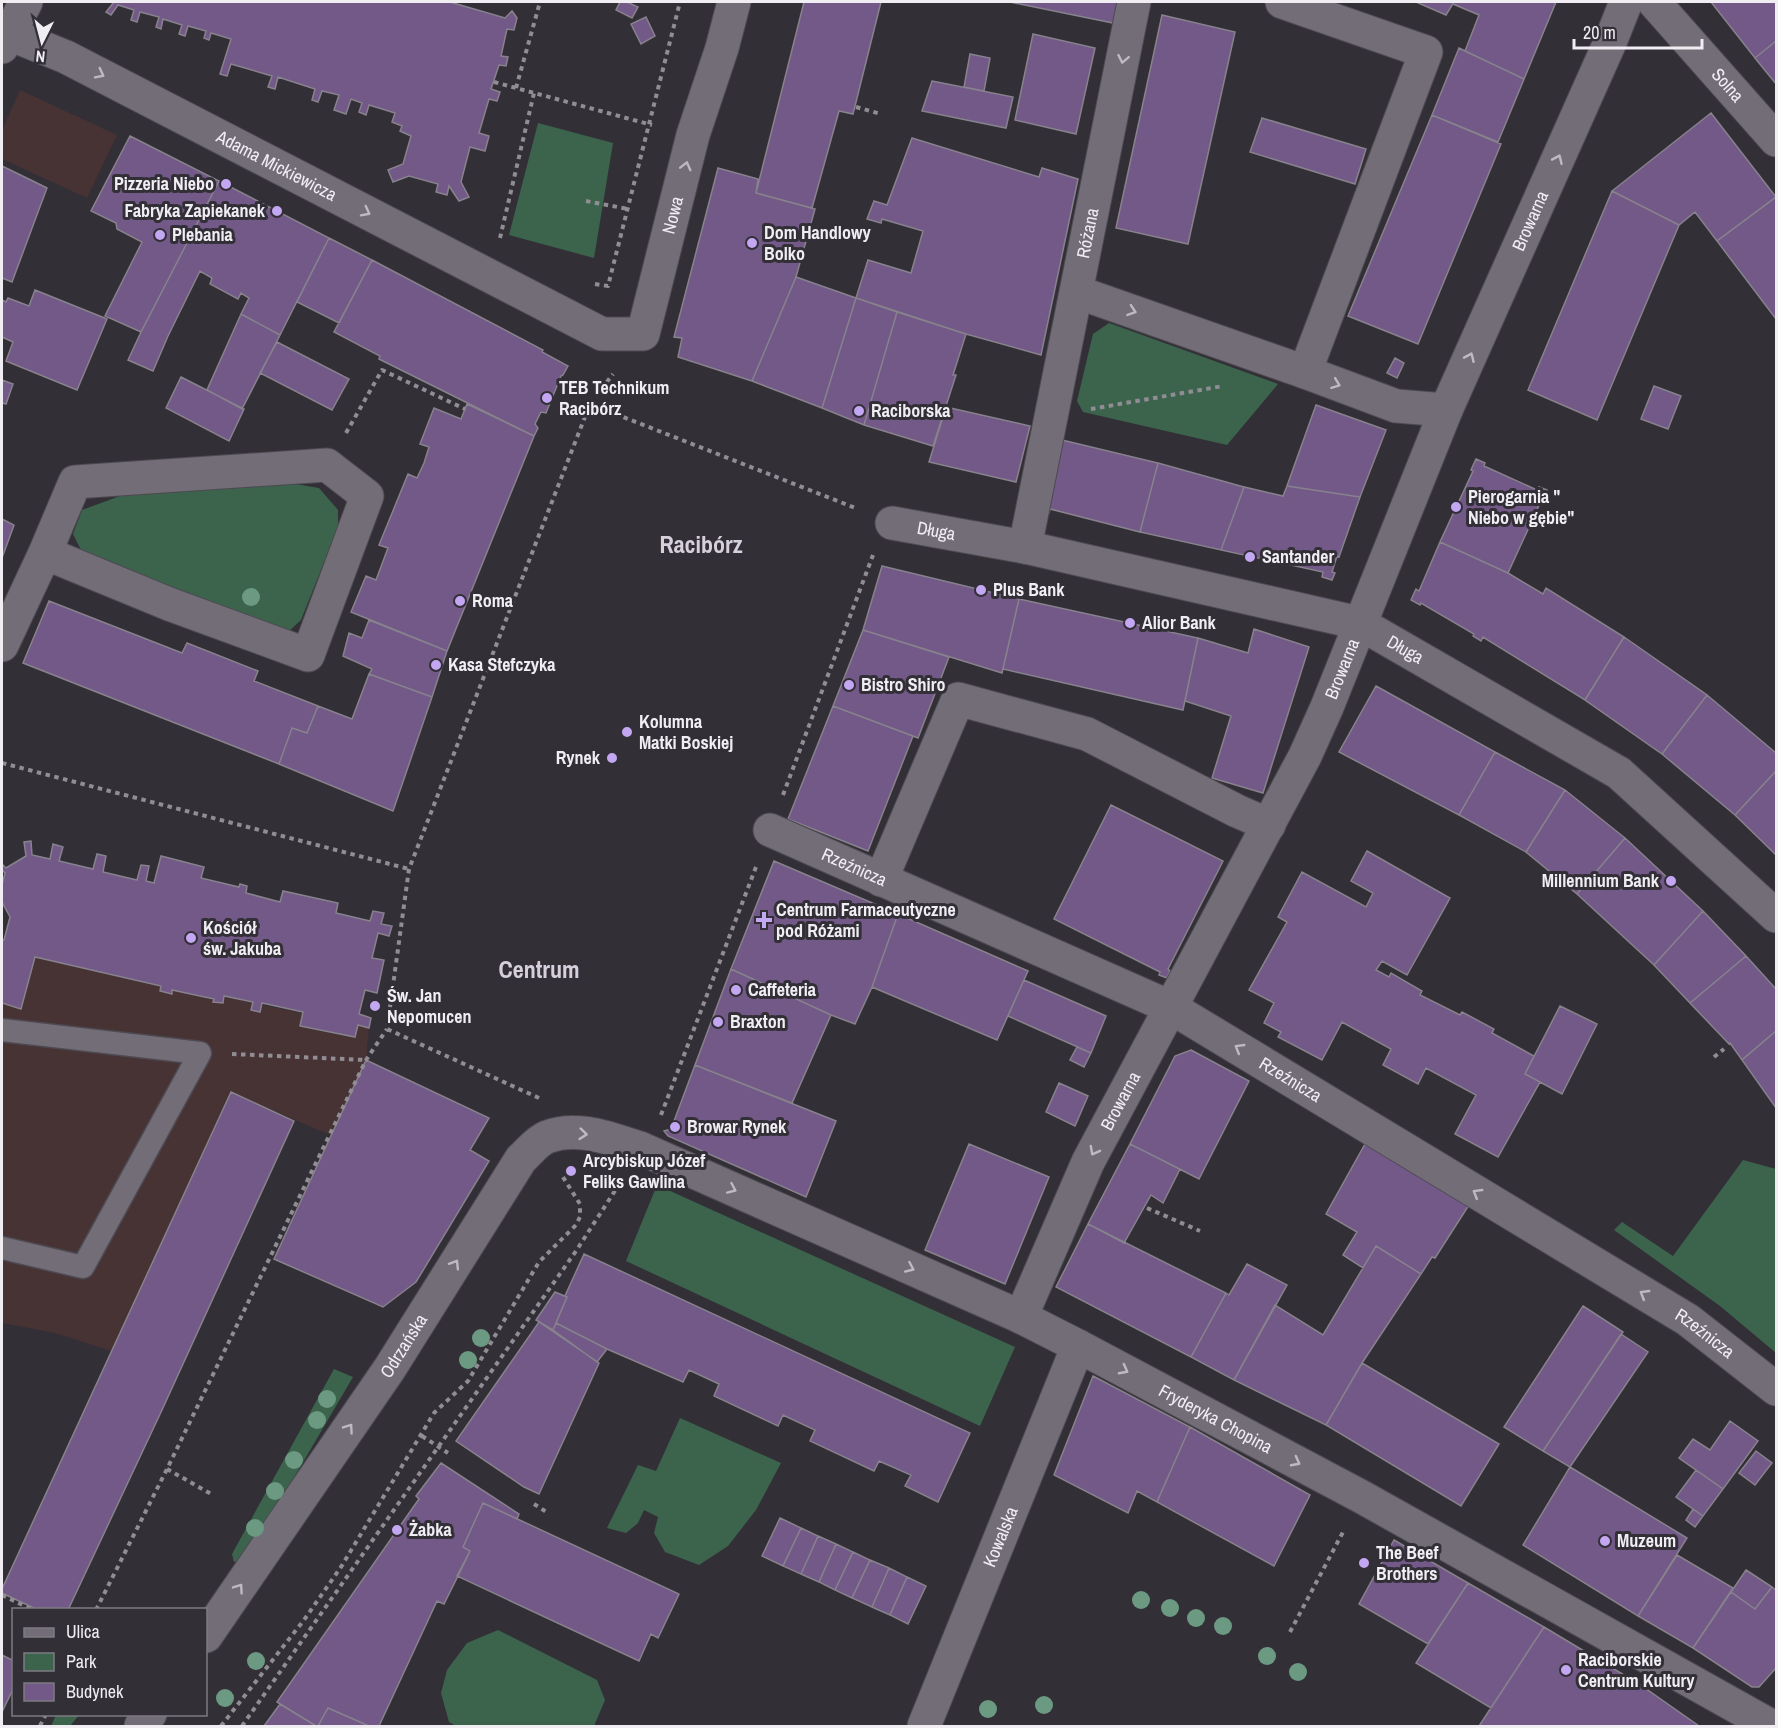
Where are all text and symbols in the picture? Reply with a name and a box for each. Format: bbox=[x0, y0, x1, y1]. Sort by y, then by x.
north arrow bbox=[12, 12, 72, 72]
scale bar bbox=[1574, 12, 1702, 50]
text: 20 m bbox=[1583, 20, 1616, 45]
text: N bbox=[35, 45, 46, 68]
one-way arrow bbox=[1117, 54, 1130, 64]
street label: Solna bbox=[1706, 62, 1750, 107]
one-way arrow bbox=[94, 67, 104, 78]
street label: Adama Mickiewicza bbox=[211, 123, 341, 207]
one-way arrow bbox=[1550, 155, 1562, 166]
one-way arrow bbox=[678, 162, 691, 172]
place label: Pizzeria Niebo bbox=[114, 171, 214, 196]
marker: Pizzeria Niebo bbox=[219, 177, 233, 191]
street label: Browarna bbox=[1506, 187, 1554, 255]
street label: Nowa bbox=[656, 194, 689, 236]
place label: Fabryka Zapiekanek bbox=[125, 198, 266, 223]
marker: Fabryka Zapiekanek bbox=[270, 204, 284, 218]
one-way arrow bbox=[360, 205, 371, 216]
street label: Różana bbox=[1070, 206, 1105, 261]
place label: Dom Handlowy Bolko bbox=[764, 220, 871, 266]
place label: Plebania bbox=[172, 222, 234, 247]
marker: Plebania bbox=[153, 228, 167, 242]
marker: Dom Handlowy Bolko bbox=[745, 236, 759, 250]
one-way arrow bbox=[1127, 304, 1137, 317]
one-way arrow bbox=[1463, 352, 1475, 363]
place label: TEB Technikum Racibórz bbox=[559, 375, 669, 421]
one-way arrow bbox=[1330, 376, 1341, 389]
marker: TEB Technikum Racibórz bbox=[540, 391, 554, 405]
place label: Raciborska bbox=[871, 398, 951, 423]
marker: Raciborska bbox=[852, 404, 866, 418]
place label: Pierogarnia " Niebo w gębie" bbox=[1468, 484, 1574, 530]
marker: Pierogarnia " Niebo w gębie" bbox=[1449, 500, 1463, 514]
street label: Długa bbox=[915, 515, 958, 546]
district label: Racibórz bbox=[659, 528, 743, 560]
place label: Santander bbox=[1262, 544, 1334, 569]
marker: Santander bbox=[1243, 550, 1257, 564]
place label: Plus Bank bbox=[993, 577, 1065, 602]
marker: Plus Bank bbox=[974, 583, 988, 597]
place label: Roma bbox=[472, 588, 514, 613]
marker: Roma bbox=[453, 594, 467, 608]
place label: Alior Bank bbox=[1142, 610, 1217, 635]
marker: Alior Bank bbox=[1123, 616, 1137, 630]
street label: Długa bbox=[1382, 629, 1428, 670]
street label: Browarna bbox=[1318, 635, 1365, 703]
place label: Kasa Stefczyka bbox=[448, 652, 556, 677]
marker: Kasa Stefczyka bbox=[429, 658, 443, 672]
place label: Bistro Shiro bbox=[861, 672, 945, 697]
marker: Bistro Shiro bbox=[842, 678, 856, 692]
place label: Kolumna Matki Boskiej bbox=[639, 709, 733, 755]
marker: Kolumna Matki Boskiej bbox=[620, 725, 634, 739]
place label: Rynek bbox=[556, 745, 601, 770]
marker: Rynek bbox=[605, 751, 619, 765]
street label: Rzeźnicza bbox=[818, 841, 891, 892]
place label: Millennium Bank bbox=[1542, 868, 1660, 893]
marker: Millennium Bank bbox=[1664, 874, 1678, 888]
place label: Centrum Farmaceutyczne pod Różami bbox=[776, 897, 956, 943]
marker: Centrum Farmaceutyczne pod Różami bbox=[757, 913, 771, 927]
place label: Kościół św. Jakuba bbox=[203, 915, 282, 961]
marker: Kościół św. Jakuba bbox=[184, 931, 198, 945]
district label: Centrum bbox=[499, 953, 579, 985]
place label: Caffeteria bbox=[748, 977, 817, 1002]
place label: Św. Jan Nepomucen bbox=[387, 983, 471, 1029]
marker: Caffeteria bbox=[729, 983, 743, 997]
marker: Św. Jan Nepomucen bbox=[368, 999, 382, 1013]
place label: Braxton bbox=[730, 1009, 786, 1034]
marker: Braxton bbox=[711, 1015, 725, 1029]
one-way arrow bbox=[1235, 1043, 1245, 1055]
street label: Rzeźnicza bbox=[1255, 1051, 1327, 1108]
street label: Browarna bbox=[1094, 1067, 1146, 1135]
place label: Browar Rynek bbox=[687, 1114, 787, 1139]
marker: Browar Rynek bbox=[668, 1120, 682, 1134]
one-way arrow bbox=[579, 1127, 588, 1140]
one-way arrow bbox=[1090, 1145, 1101, 1156]
place label: Arcybiskup Józef Feliks Gawlina bbox=[583, 1148, 705, 1194]
marker: Arcybiskup Józef Feliks Gawlina bbox=[564, 1164, 578, 1178]
one-way arrow bbox=[725, 1182, 736, 1194]
one-way arrow bbox=[1473, 1188, 1483, 1200]
one-way arrow bbox=[448, 1260, 460, 1270]
one-way arrow bbox=[904, 1261, 915, 1273]
one-way arrow bbox=[1640, 1289, 1650, 1301]
street label: Rzeźnicza bbox=[1671, 1302, 1740, 1364]
street label: Odrzańska bbox=[374, 1309, 433, 1383]
one-way arrow bbox=[1117, 1363, 1128, 1375]
street label: Fryderyka Chopina bbox=[1154, 1378, 1277, 1459]
one-way arrow bbox=[342, 1423, 353, 1434]
one-way arrow bbox=[1290, 1455, 1300, 1466]
street label: Kowalska bbox=[977, 1503, 1024, 1571]
place label: Żabka bbox=[409, 1517, 452, 1542]
marker: Żabka bbox=[390, 1523, 404, 1537]
place label: Muzeum bbox=[1617, 1528, 1676, 1553]
marker: Muzeum bbox=[1598, 1534, 1612, 1548]
place label: The Beef Brothers bbox=[1376, 1540, 1438, 1586]
marker: The Beef Brothers bbox=[1357, 1556, 1371, 1570]
one-way arrow bbox=[232, 1584, 243, 1595]
legend bbox=[12, 1608, 207, 1716]
text: Ulica bbox=[66, 1619, 100, 1644]
place label: Raciborskie Centrum Kultury bbox=[1578, 1647, 1695, 1693]
text: Park bbox=[66, 1649, 97, 1674]
marker: Raciborskie Centrum Kultury bbox=[1559, 1663, 1573, 1677]
text: Budynek bbox=[66, 1679, 124, 1704]

